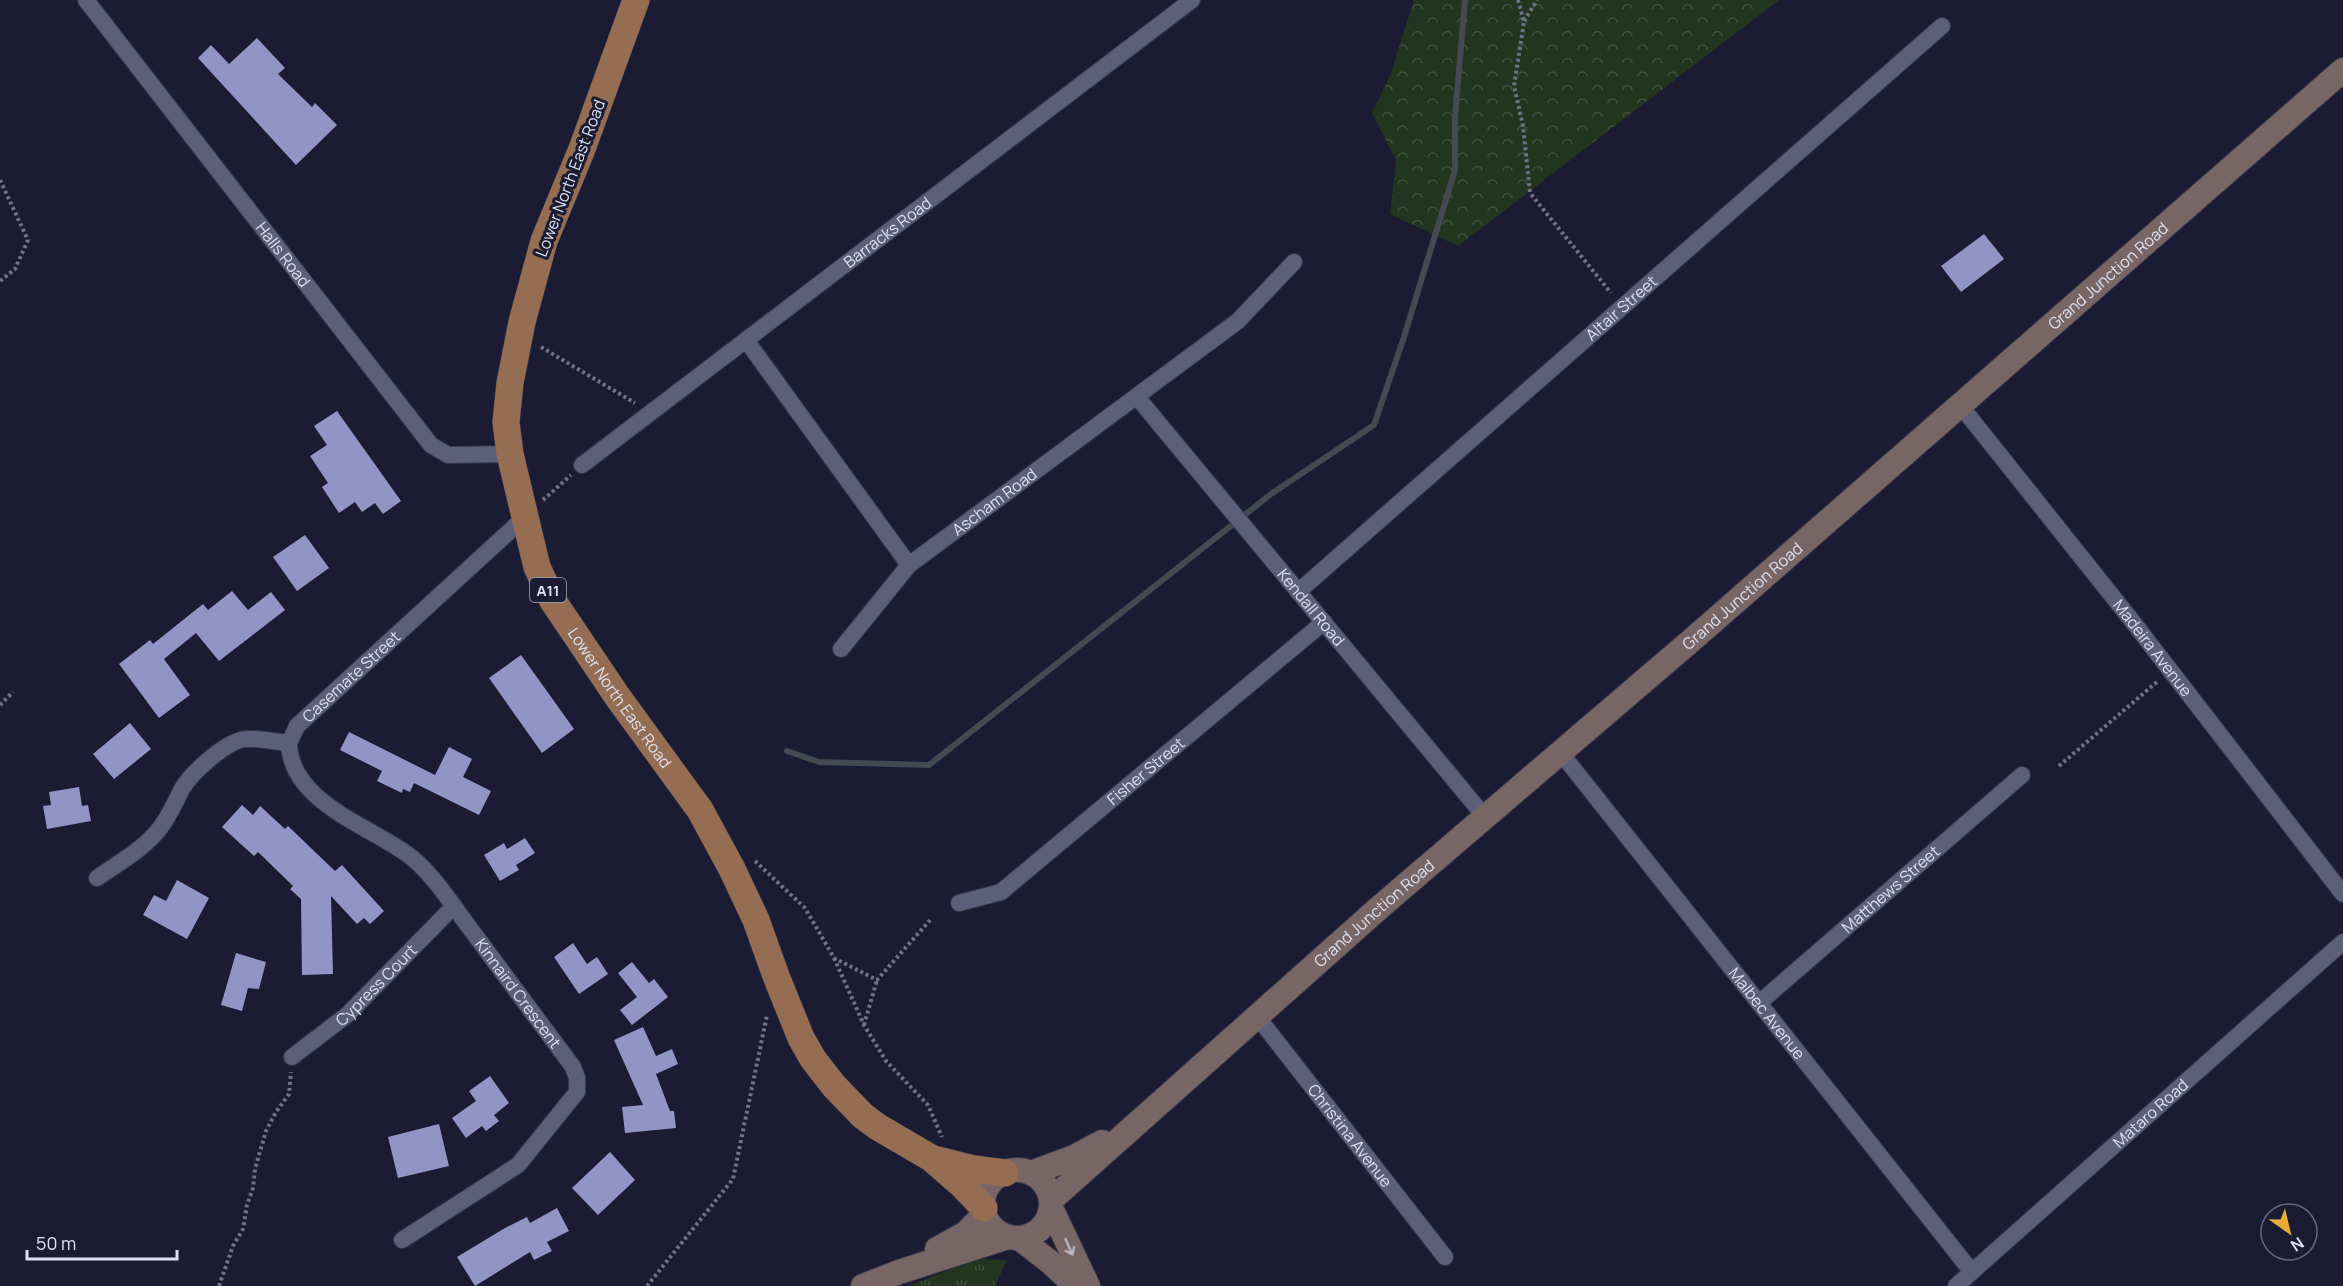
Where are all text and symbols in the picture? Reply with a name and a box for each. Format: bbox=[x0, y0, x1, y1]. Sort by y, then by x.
street label: Lower North East Road bbox=[530, 96, 610, 260]
street label: Barracks Road bbox=[839, 192, 936, 273]
street label: Halls Road bbox=[251, 217, 316, 292]
street label: Grand Junction Road bbox=[2043, 217, 2173, 335]
street label: Altair Street bbox=[1581, 270, 1662, 345]
street label: Ascham Road bbox=[947, 463, 1041, 541]
street label: Grand Junction Road bbox=[1677, 537, 1807, 655]
street label: Kendall Road bbox=[1273, 564, 1350, 651]
road number: A11 bbox=[530, 578, 566, 602]
street label: Madeira Avenue bbox=[2108, 595, 2197, 701]
street label: Lower North East Road bbox=[563, 623, 677, 772]
street label: Casemate Street bbox=[297, 626, 405, 727]
street label: Fisher Street bbox=[1102, 732, 1189, 810]
street label: Matthews Street bbox=[1837, 840, 1944, 938]
street label: Grand Junction Road bbox=[1309, 854, 1439, 972]
street label: Kinnaird Crescent bbox=[470, 934, 566, 1053]
street label: Cypress Court bbox=[331, 939, 422, 1031]
street label: Malbec Avenue bbox=[1724, 963, 1810, 1064]
street label: Mataro Road bbox=[2108, 1074, 2193, 1153]
street label: Christina Avenue bbox=[1303, 1079, 1397, 1192]
north arrow bbox=[2259, 1202, 2319, 1262]
scale bar bbox=[27, 1223, 177, 1261]
text: 50 m bbox=[36, 1231, 76, 1255]
text: N bbox=[2286, 1232, 2308, 1257]
one-way arrow bbox=[1063, 1238, 1075, 1256]

